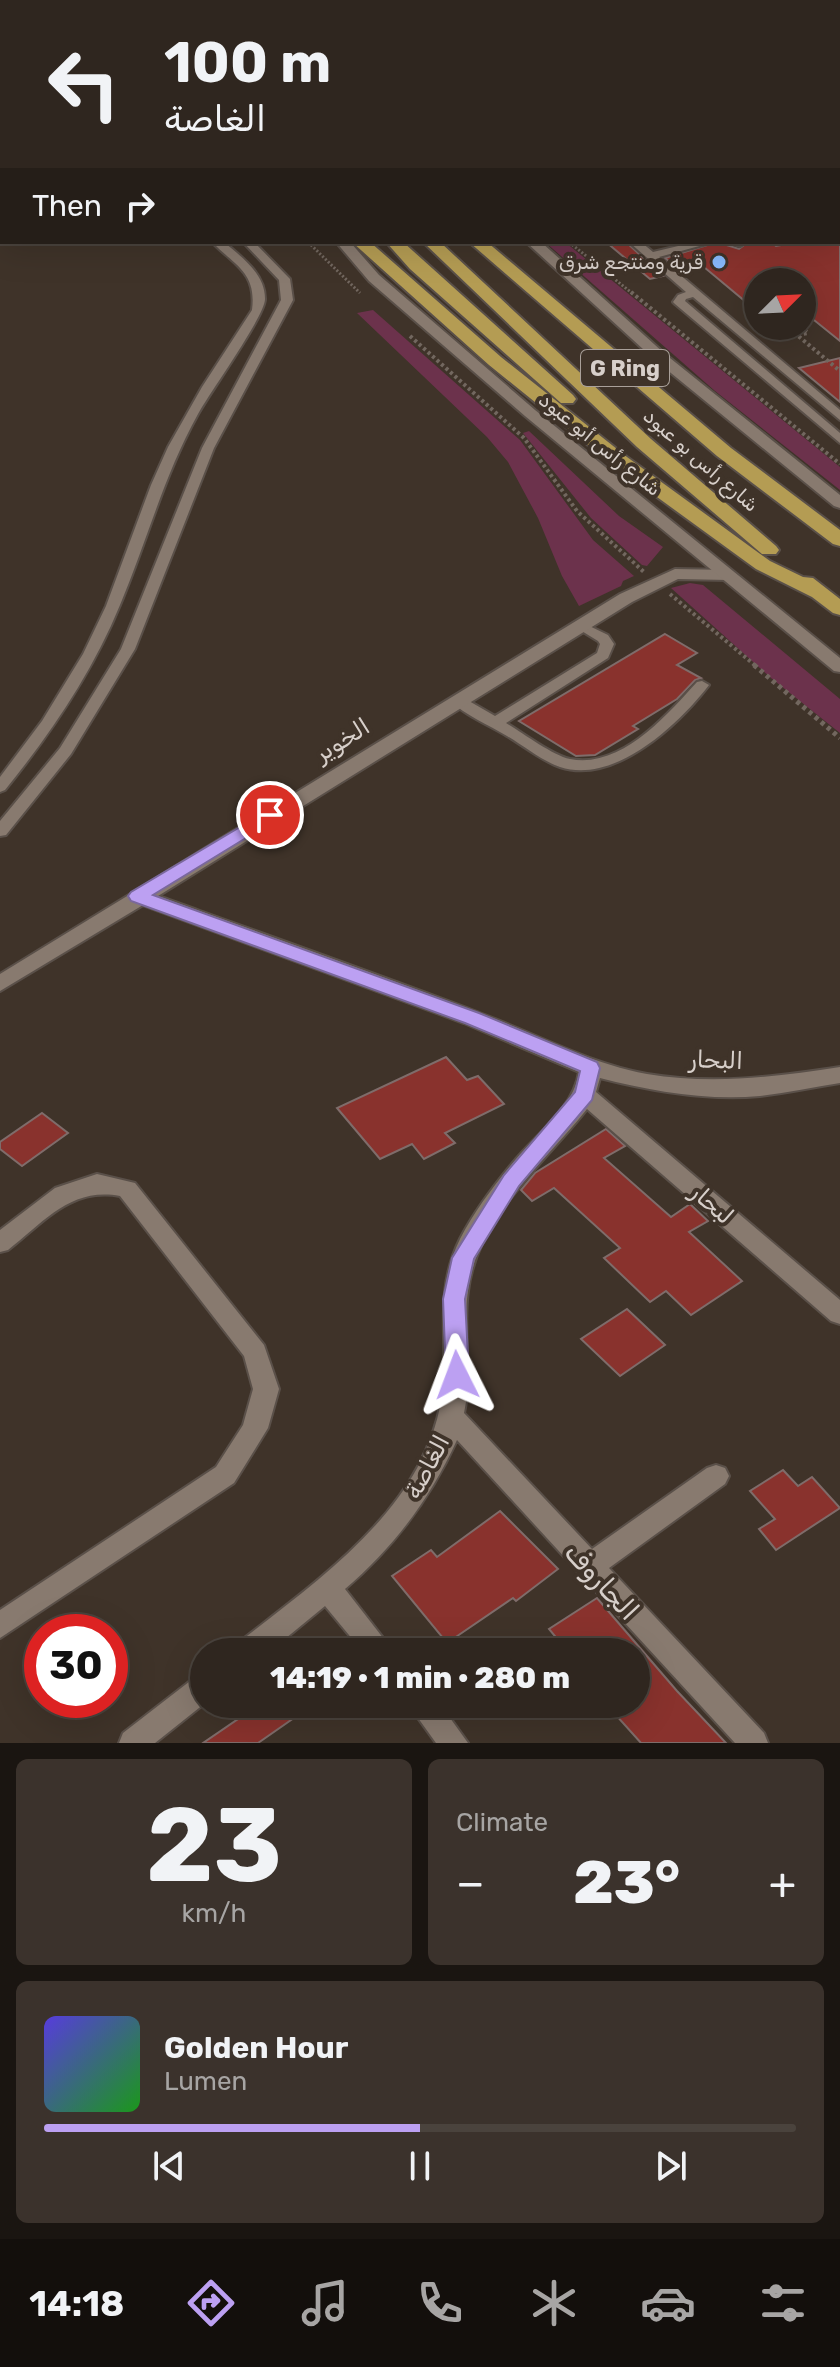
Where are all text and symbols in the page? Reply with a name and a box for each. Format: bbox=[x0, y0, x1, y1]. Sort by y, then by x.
text: 100 m bbox=[164, 30, 331, 96]
icon: left bbox=[32, 32, 136, 136]
text: الغاصة bbox=[164, 97, 266, 140]
icon: right bbox=[118, 184, 162, 228]
text: Then bbox=[32, 188, 102, 224]
place label: قرية ومنتجع شرق bbox=[559, 250, 703, 276]
marker: قرية ومنتجع شرق bbox=[710, 253, 728, 271]
north arrow bbox=[744, 268, 816, 340]
map controls bbox=[744, 268, 816, 340]
road number: G Ring bbox=[581, 350, 669, 386]
street label: شارع رأس أبو عبود bbox=[533, 387, 666, 502]
street label: شارع رأس بو عبود bbox=[637, 403, 764, 518]
street label: الخوير bbox=[308, 712, 375, 769]
pin bbox=[236, 781, 304, 849]
icon: arrive bbox=[248, 793, 292, 837]
street label: البحار bbox=[686, 1045, 744, 1075]
street label: لبحار bbox=[683, 1177, 739, 1230]
position arrow bbox=[415, 1333, 499, 1417]
street label: الغاصة bbox=[399, 1430, 455, 1504]
street label: الجاروف bbox=[558, 1536, 646, 1627]
speed limit sign: 30 bbox=[24, 1614, 128, 1718]
text: 14:19 · 1 min · 280 m bbox=[270, 1660, 570, 1696]
text: 23 bbox=[146, 1784, 282, 1907]
text: Climate bbox=[456, 1807, 548, 1838]
text: 23° bbox=[573, 1847, 680, 1918]
text: − bbox=[456, 1857, 485, 1909]
text: + bbox=[769, 1857, 796, 1909]
text: km/h bbox=[182, 1898, 246, 1929]
text: Golden Hour bbox=[164, 2030, 348, 2066]
text: Lumen bbox=[164, 2066, 247, 2097]
icon: previous bbox=[147, 2144, 191, 2188]
icon: pause bbox=[398, 2144, 442, 2188]
icon: next bbox=[649, 2144, 693, 2188]
icon: directions bbox=[183, 2275, 239, 2331]
icon: music bbox=[297, 2275, 353, 2331]
icon: phone bbox=[412, 2275, 468, 2331]
icon: climate bbox=[526, 2275, 582, 2331]
icon: car bbox=[640, 2275, 696, 2331]
icon: filters bbox=[755, 2275, 811, 2331]
text: 14:18 bbox=[29, 2282, 124, 2325]

